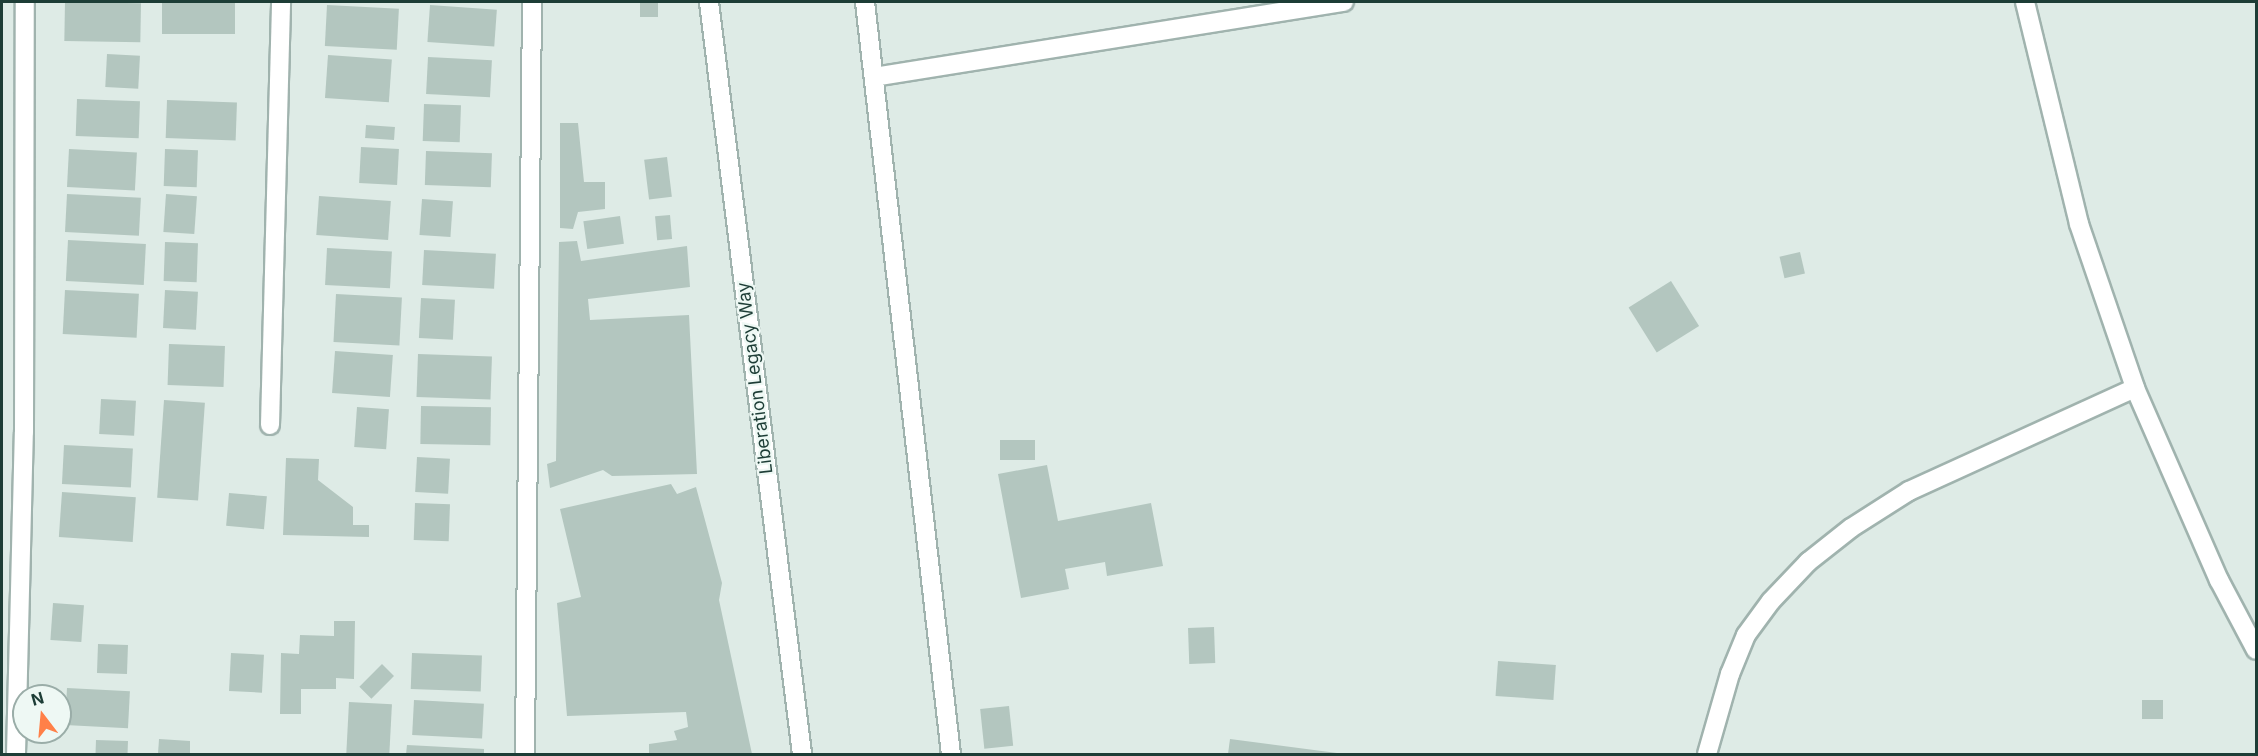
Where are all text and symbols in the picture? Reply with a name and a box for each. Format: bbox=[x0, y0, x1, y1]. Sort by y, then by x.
street label: Liberation Legacy Way bbox=[732, 281, 778, 475]
north arrow bbox=[12, 684, 72, 744]
text: N bbox=[29, 687, 46, 710]

